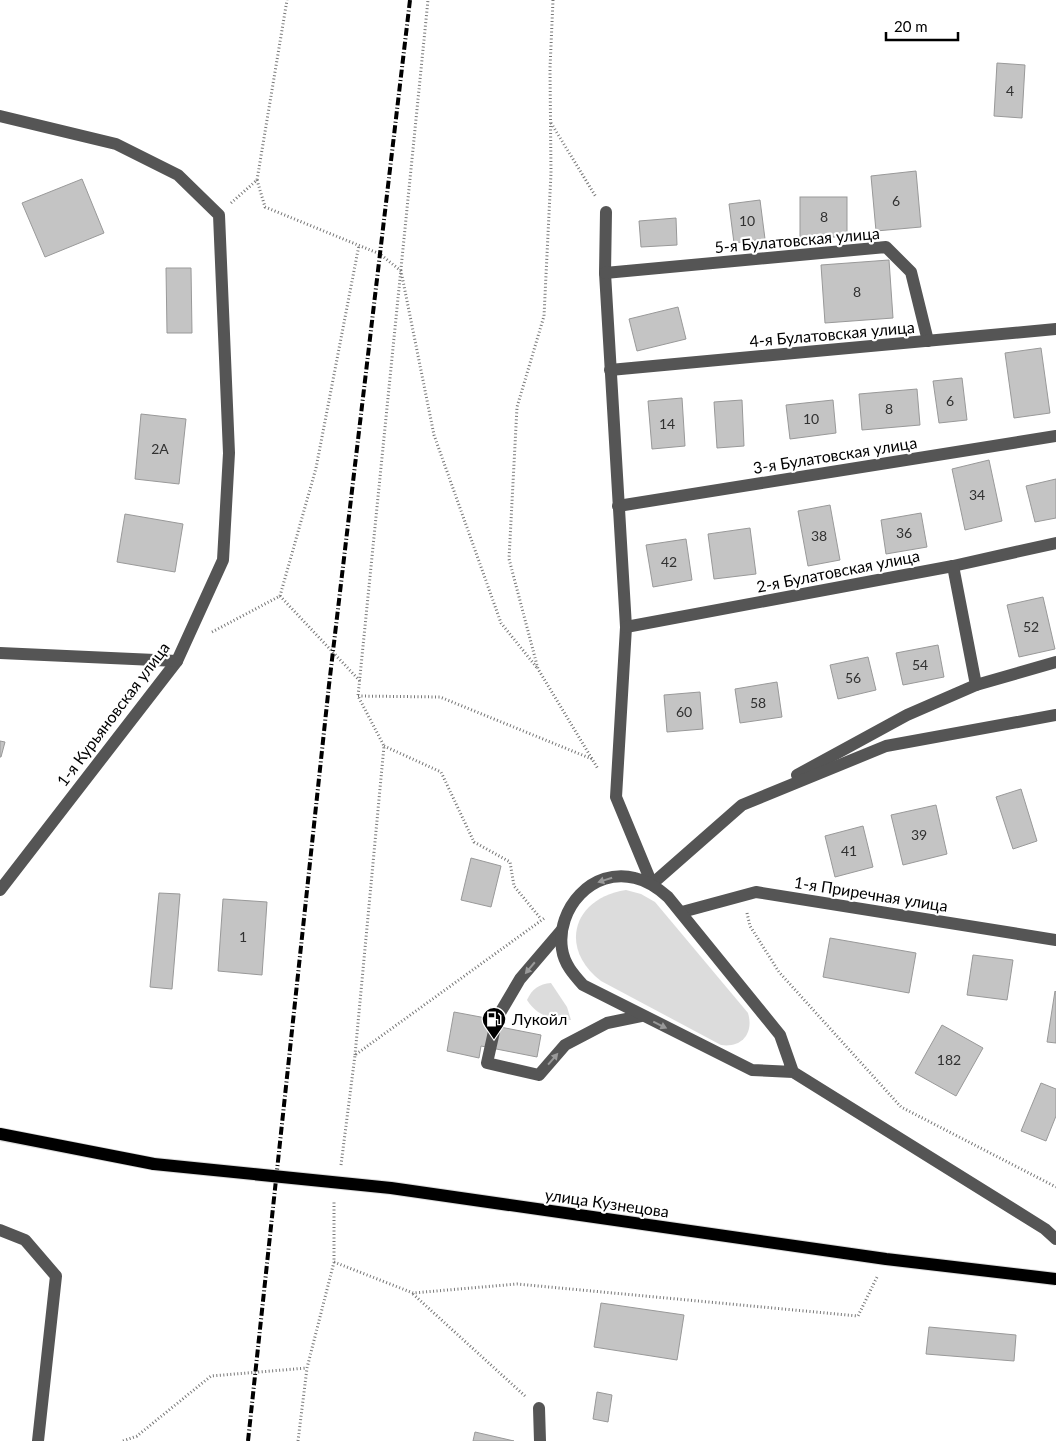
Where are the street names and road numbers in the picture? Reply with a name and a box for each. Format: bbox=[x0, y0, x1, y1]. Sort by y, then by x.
street label: 5-я Булатовская улица bbox=[714, 223, 880, 256]
street label: 4-я Булатовская улица bbox=[749, 317, 915, 350]
street label: 3-я Булатовская улица bbox=[752, 432, 918, 477]
street label: 2-я Булатовская улица bbox=[755, 545, 921, 596]
street label: 1-я Курьяновская улица bbox=[52, 638, 173, 789]
street label: 1-я Приречная улица bbox=[793, 872, 949, 915]
street label: улица Кузнецова bbox=[544, 1184, 670, 1221]

